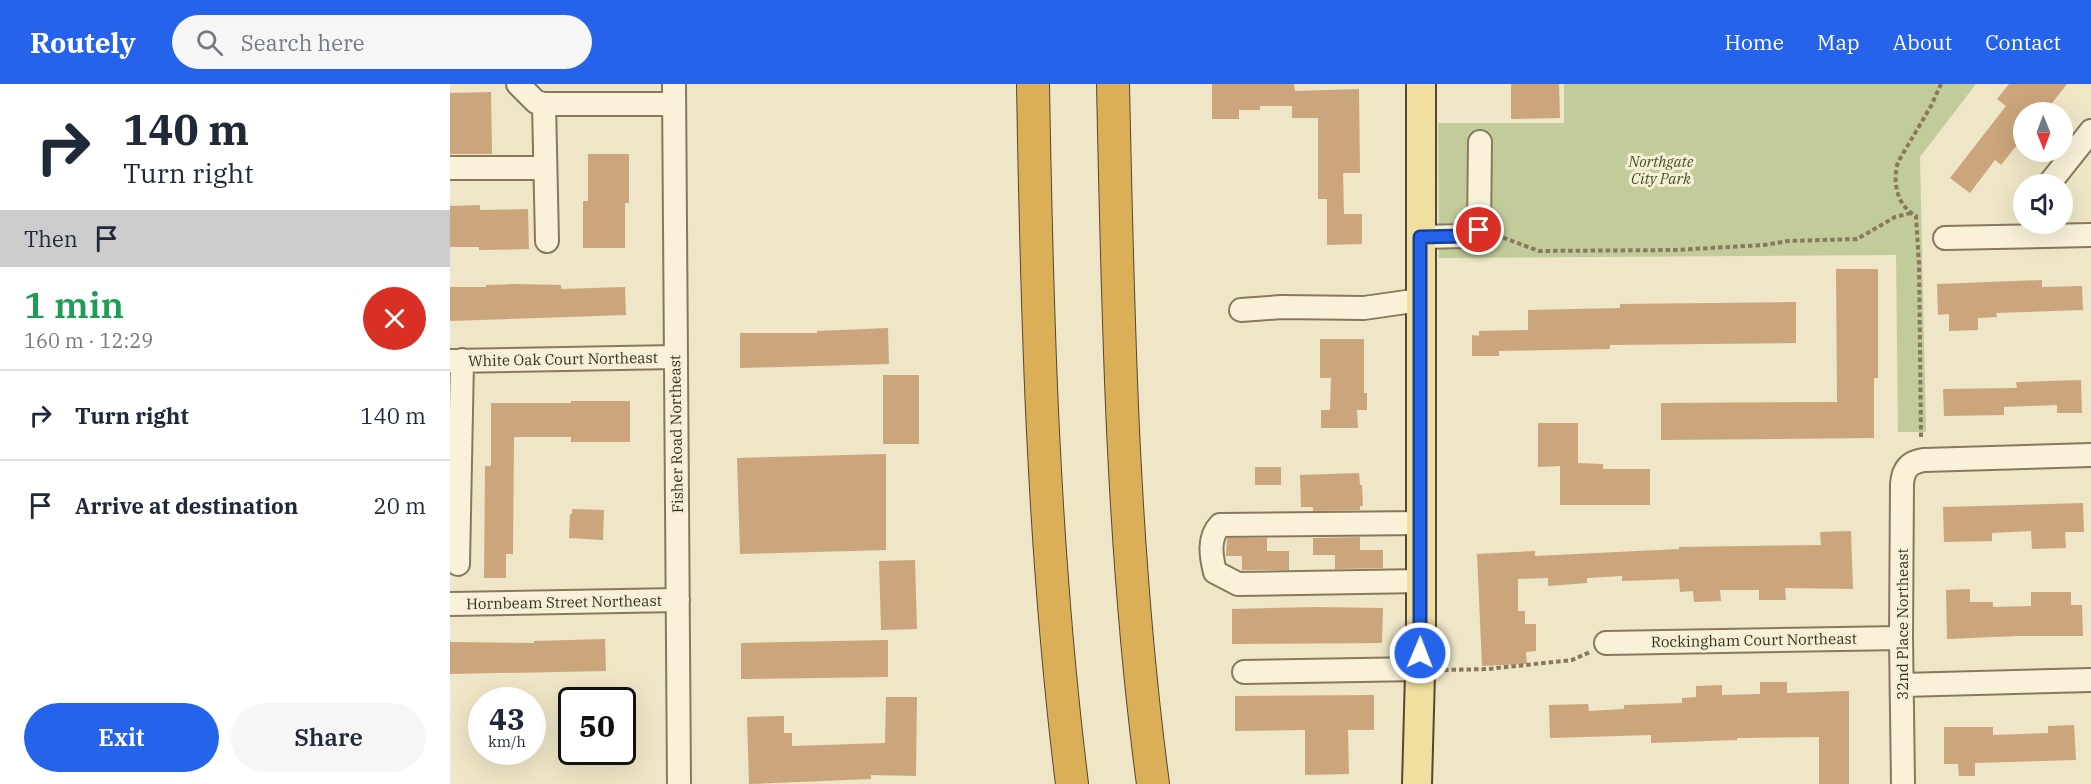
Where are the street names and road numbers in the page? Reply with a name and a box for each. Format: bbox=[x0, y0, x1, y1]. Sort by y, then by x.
street label: White Oak Court Northeast bbox=[468, 348, 658, 370]
street label: Fisher Road Northeast bbox=[665, 355, 687, 513]
street label: 32nd Place Northeast bbox=[1893, 548, 1912, 700]
street label: Hornbeam Street Northeast bbox=[466, 591, 662, 613]
street label: Rockingham Court Northeast bbox=[1651, 629, 1857, 651]

